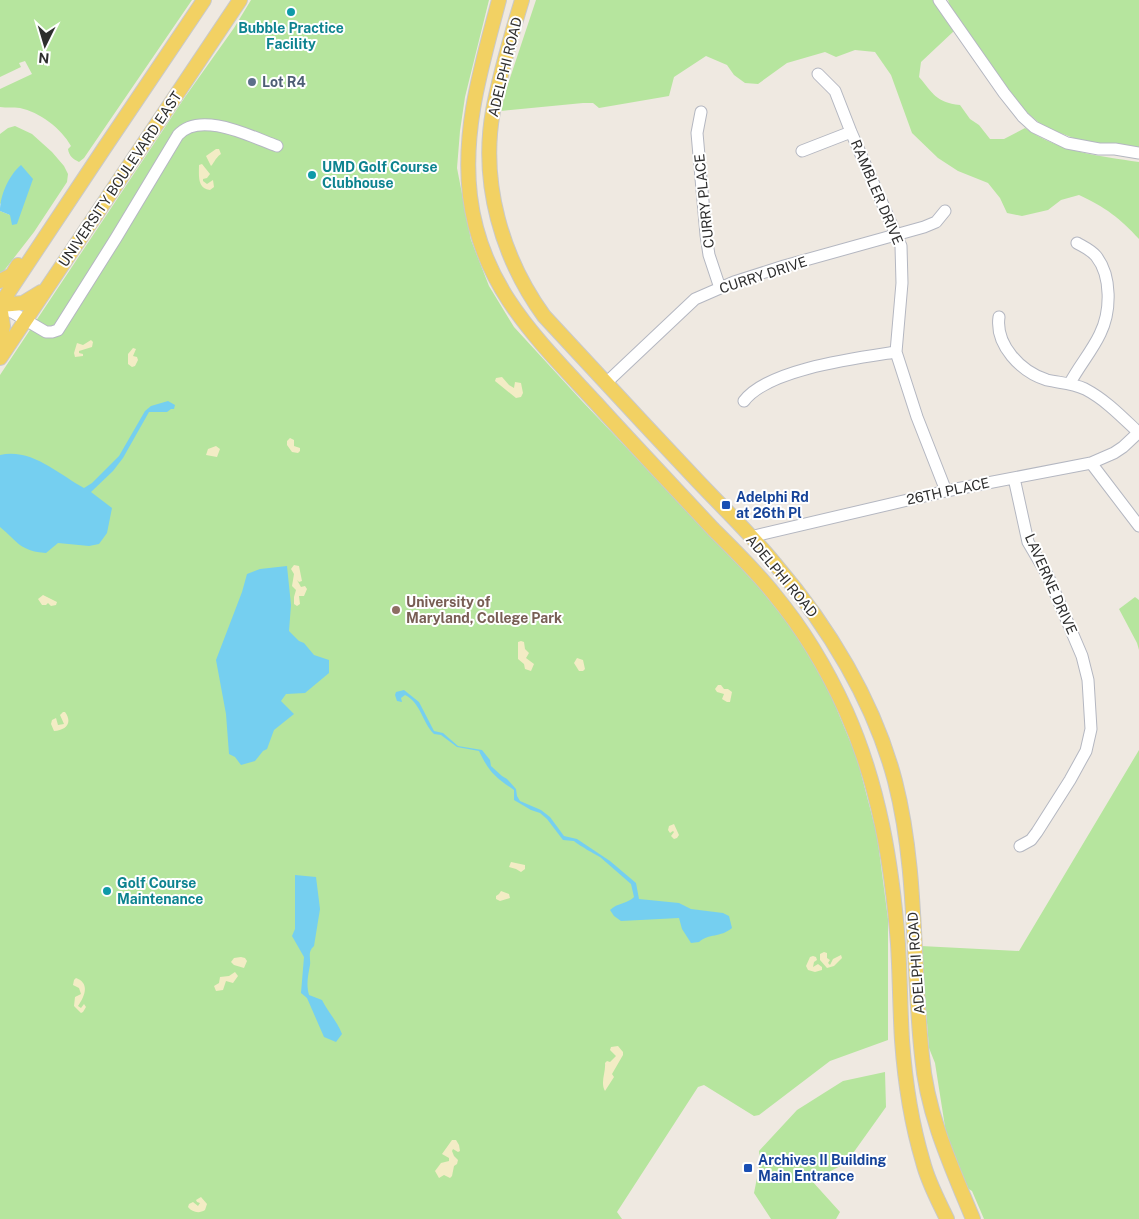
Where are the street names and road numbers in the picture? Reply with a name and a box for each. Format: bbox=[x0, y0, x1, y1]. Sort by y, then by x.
street label: ADELPHI ROAD bbox=[485, 15, 525, 119]
street label: UNIVERSITY BOULEVARD EAST bbox=[55, 88, 185, 270]
street label: RAMBLER DRIVE bbox=[848, 137, 906, 247]
street label: CURRY PLACE bbox=[691, 153, 717, 249]
street label: CURRY DRIVE bbox=[717, 253, 809, 297]
street label: 26TH PLACE bbox=[905, 474, 991, 508]
street label: LAVERNE DRIVE bbox=[1022, 531, 1080, 637]
street label: ADELPHI ROAD bbox=[743, 532, 821, 620]
street label: ADELPHI ROAD bbox=[904, 911, 928, 1015]

